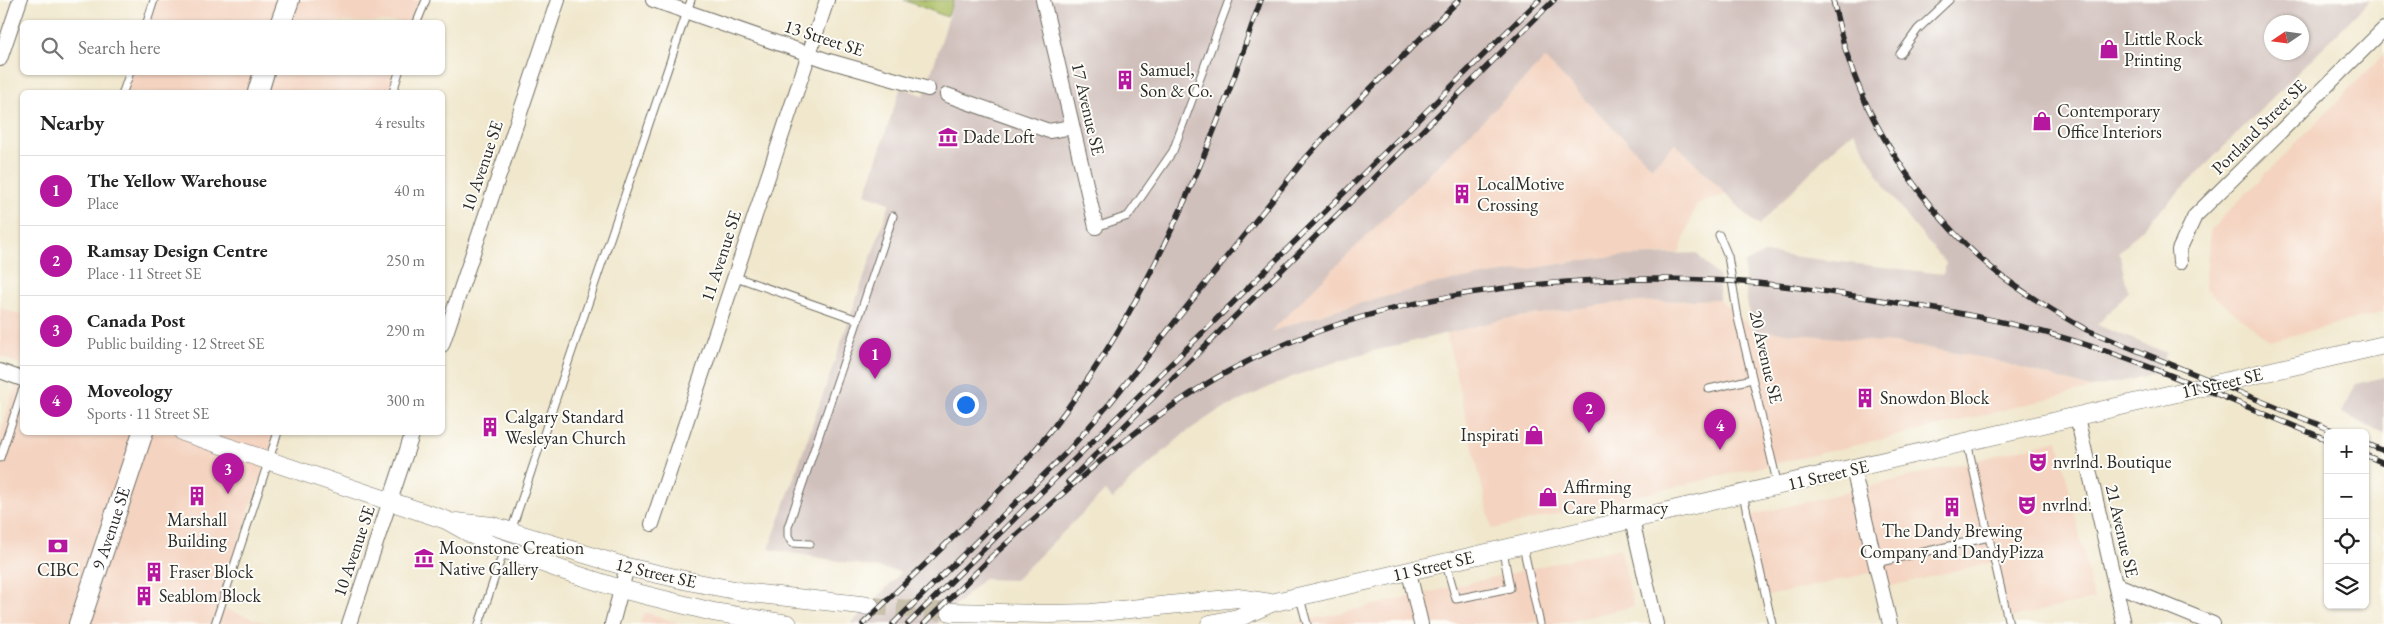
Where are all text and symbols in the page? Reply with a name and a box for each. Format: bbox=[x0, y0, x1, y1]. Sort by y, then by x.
street label: 13 Street SE bbox=[781, 14, 867, 61]
north arrow bbox=[2264, 15, 2309, 60]
search box bbox=[20, 20, 445, 75]
place label: Little Rock Printing bbox=[2124, 27, 2203, 71]
icon: search bbox=[38, 34, 66, 62]
text: Search here bbox=[78, 35, 160, 60]
shop icon: Little Rock Printing bbox=[2098, 38, 2120, 60]
place label: Samuel, Son & Co. bbox=[1140, 58, 1213, 102]
street label: 17 Avenue SE bbox=[1067, 60, 1110, 158]
building icon: Samuel, Son & Co. bbox=[1114, 69, 1136, 91]
street label: Portland Street SE bbox=[2206, 74, 2311, 179]
place label: Contemporary Office Interiors bbox=[2057, 99, 2162, 143]
text: Nearby bbox=[40, 109, 104, 136]
shop icon: Contemporary Office Interiors bbox=[2031, 110, 2053, 132]
text: 4 results bbox=[375, 112, 425, 133]
street label: 10 Avenue SE bbox=[455, 117, 508, 214]
place label: Dade Loft bbox=[963, 125, 1035, 148]
museum icon: Dade Loft bbox=[937, 126, 959, 148]
text: The Yellow Warehouse bbox=[87, 168, 267, 193]
place label: LocalMotive Crossing bbox=[1477, 172, 1564, 216]
text: 1 bbox=[52, 180, 60, 201]
text: 40 m bbox=[394, 180, 425, 201]
building icon: LocalMotive Crossing bbox=[1451, 183, 1473, 205]
text: Place bbox=[87, 193, 119, 214]
street label: 11 Avenue SE bbox=[695, 207, 746, 304]
text: Ramsay Design Centre bbox=[87, 238, 268, 263]
text: 2 bbox=[52, 250, 60, 271]
text: 250 m bbox=[386, 250, 425, 271]
text: Place · 11 Street SE bbox=[87, 263, 201, 284]
text: Canada Post bbox=[87, 308, 185, 333]
street label: 20 Avenue SE bbox=[1745, 308, 1788, 406]
text: 3 bbox=[52, 320, 60, 341]
text: 290 m bbox=[386, 320, 425, 341]
text: Public building · 12 Street SE bbox=[87, 333, 265, 354]
pin: 1 bbox=[859, 338, 891, 379]
street label: 11 Street SE bbox=[2179, 362, 2265, 403]
text: Moveology bbox=[87, 378, 173, 403]
place label: Snowdon Block bbox=[1880, 386, 1990, 409]
building icon: Snowdon Block bbox=[1854, 387, 1876, 409]
text: 4 bbox=[52, 390, 60, 411]
text: 300 m bbox=[386, 390, 425, 411]
your location bbox=[953, 392, 979, 418]
pin: 2 bbox=[1573, 392, 1605, 433]
text: Sports · 11 Street SE bbox=[87, 403, 209, 424]
place label: Calgary Standard Wesleyan Church bbox=[505, 405, 626, 449]
pin: 4 bbox=[1704, 409, 1736, 450]
building icon: Calgary Standard Wesleyan Church bbox=[479, 416, 501, 438]
place label: Inspirati bbox=[1461, 423, 1520, 446]
shop icon: Inspirati bbox=[1523, 424, 1545, 446]
map controls bbox=[2324, 429, 2369, 609]
button: + bbox=[2324, 429, 2369, 474]
place label: nvrlnd. Boutique bbox=[2053, 450, 2172, 473]
theatre icon: nvrlnd. Boutique bbox=[2027, 451, 2049, 473]
pin: 3 bbox=[212, 453, 244, 494]
street label: 11 Street SE bbox=[1785, 454, 1871, 495]
button: − bbox=[2324, 474, 2369, 519]
place label: Affirming Care Pharmacy bbox=[1562, 475, 1668, 519]
street label: 21 Avenue SE bbox=[2101, 482, 2144, 580]
street label: 9 Avenue SE bbox=[86, 484, 135, 573]
building icon: Marshall Building bbox=[186, 485, 208, 507]
shop icon: Affirming Care Pharmacy bbox=[1537, 486, 1559, 508]
place label: nvrlnd. bbox=[2042, 493, 2092, 516]
theatre icon: nvrlnd. bbox=[2016, 494, 2038, 516]
building icon: The Dandy Brewing Company and DandyPizza bbox=[1941, 496, 1963, 518]
street label: 10 Avenue SE bbox=[327, 502, 380, 599]
place label: Marshall Building bbox=[167, 508, 227, 552]
place label: The Dandy Brewing Company and DandyPizza bbox=[1860, 519, 2045, 563]
button: locate bbox=[2324, 519, 2369, 564]
bank icon: CIBC bbox=[47, 535, 69, 557]
place label: Moonstone Creation Native Gallery bbox=[439, 536, 585, 580]
street label: 11 Street SE bbox=[1390, 545, 1476, 586]
museum icon: Moonstone Creation Native Gallery bbox=[413, 547, 435, 569]
street label: 12 Street SE bbox=[613, 552, 699, 593]
place label: CIBC bbox=[37, 558, 79, 581]
place label: Fraser Block bbox=[169, 560, 254, 583]
building icon: Fraser Block bbox=[143, 561, 165, 583]
button: layers bbox=[2324, 564, 2369, 609]
place label: Seablom Block bbox=[159, 584, 262, 607]
building icon: Seablom Block bbox=[133, 585, 155, 607]

